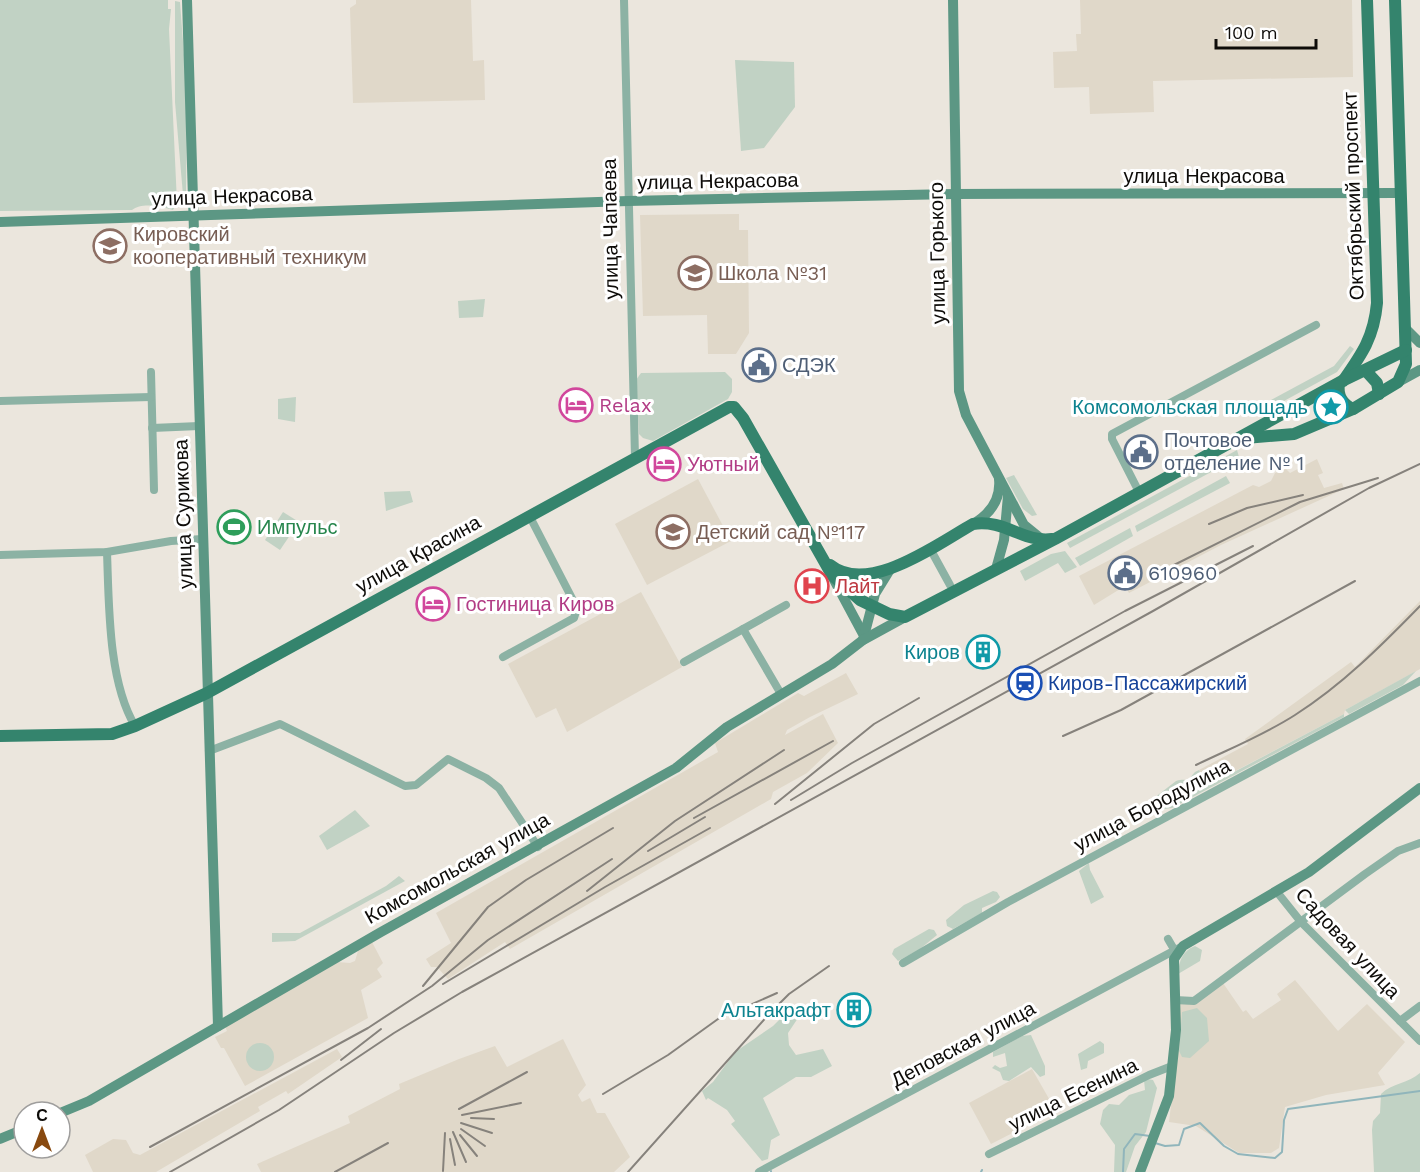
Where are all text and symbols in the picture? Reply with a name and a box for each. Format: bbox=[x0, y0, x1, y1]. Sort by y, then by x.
scale bar bbox=[1216, 12, 1316, 50]
text: 100 m bbox=[1225, 22, 1278, 43]
street label: Октябрьский проспект bbox=[1337, 91, 1369, 301]
street label: улица Чапаева bbox=[597, 158, 623, 300]
street label: улица Некрасова bbox=[1123, 164, 1285, 188]
street label: улица Некрасова bbox=[637, 168, 800, 194]
street label: улица Некрасова bbox=[151, 181, 314, 211]
street label: улица Горького bbox=[924, 182, 950, 324]
place label: Кировский кооперативный техникум bbox=[133, 222, 367, 269]
school or university icon: Кировский кооперативный техникум bbox=[92, 228, 128, 264]
school or university icon: Школа №31 bbox=[677, 255, 713, 291]
place label: Школа №31 bbox=[718, 261, 827, 285]
public building icon: СДЭК bbox=[741, 347, 777, 383]
place label: СДЭК bbox=[782, 353, 836, 377]
hotel icon: Relax bbox=[558, 387, 594, 423]
place icon: Комсомольская площадь bbox=[1313, 389, 1349, 425]
place label: Relax bbox=[599, 393, 652, 417]
place label: Комсомольская площадь bbox=[1072, 395, 1308, 419]
place label: Почтовое отделение № 1 bbox=[1164, 428, 1304, 475]
public building icon: Почтовое отделение № 1 bbox=[1123, 434, 1159, 470]
street label: улица Сурикова bbox=[168, 438, 198, 589]
hotel icon: Уютный bbox=[646, 446, 682, 482]
place label: Уютный bbox=[687, 452, 759, 476]
sports icon: Импульс bbox=[216, 509, 252, 545]
street label: улица Красина bbox=[351, 509, 485, 598]
school or university icon: Детский сад №117 bbox=[655, 514, 691, 550]
place label: Импульс bbox=[257, 515, 338, 539]
place label: Детский сад №117 bbox=[696, 520, 865, 544]
public building icon: 610960 bbox=[1107, 555, 1143, 591]
place label: 610960 bbox=[1148, 561, 1217, 585]
hospital icon: Лайт bbox=[794, 568, 830, 604]
place label: Лайт bbox=[835, 574, 880, 598]
hotel icon: Гостиница Киров bbox=[415, 586, 451, 622]
place label: Гостиница Киров bbox=[456, 592, 614, 616]
building icon: Киров bbox=[965, 634, 1001, 670]
place label: Киров bbox=[904, 640, 960, 664]
station icon: Киров-Пассажирский bbox=[1007, 665, 1043, 701]
place label: Киров-Пассажирский bbox=[1048, 671, 1247, 695]
street label: улица Бородулина bbox=[1070, 753, 1235, 856]
street label: Комсомольская улица bbox=[361, 807, 554, 929]
street label: Садовая улица bbox=[1291, 883, 1406, 1004]
building icon: Альтакрафт bbox=[836, 992, 872, 1028]
street label: Деповская улица bbox=[887, 995, 1040, 1092]
place label: Альтакрафт bbox=[721, 998, 831, 1022]
street label: улица Есенина bbox=[1005, 1052, 1142, 1136]
north arrow bbox=[12, 1100, 72, 1160]
text: С bbox=[36, 1106, 48, 1125]

